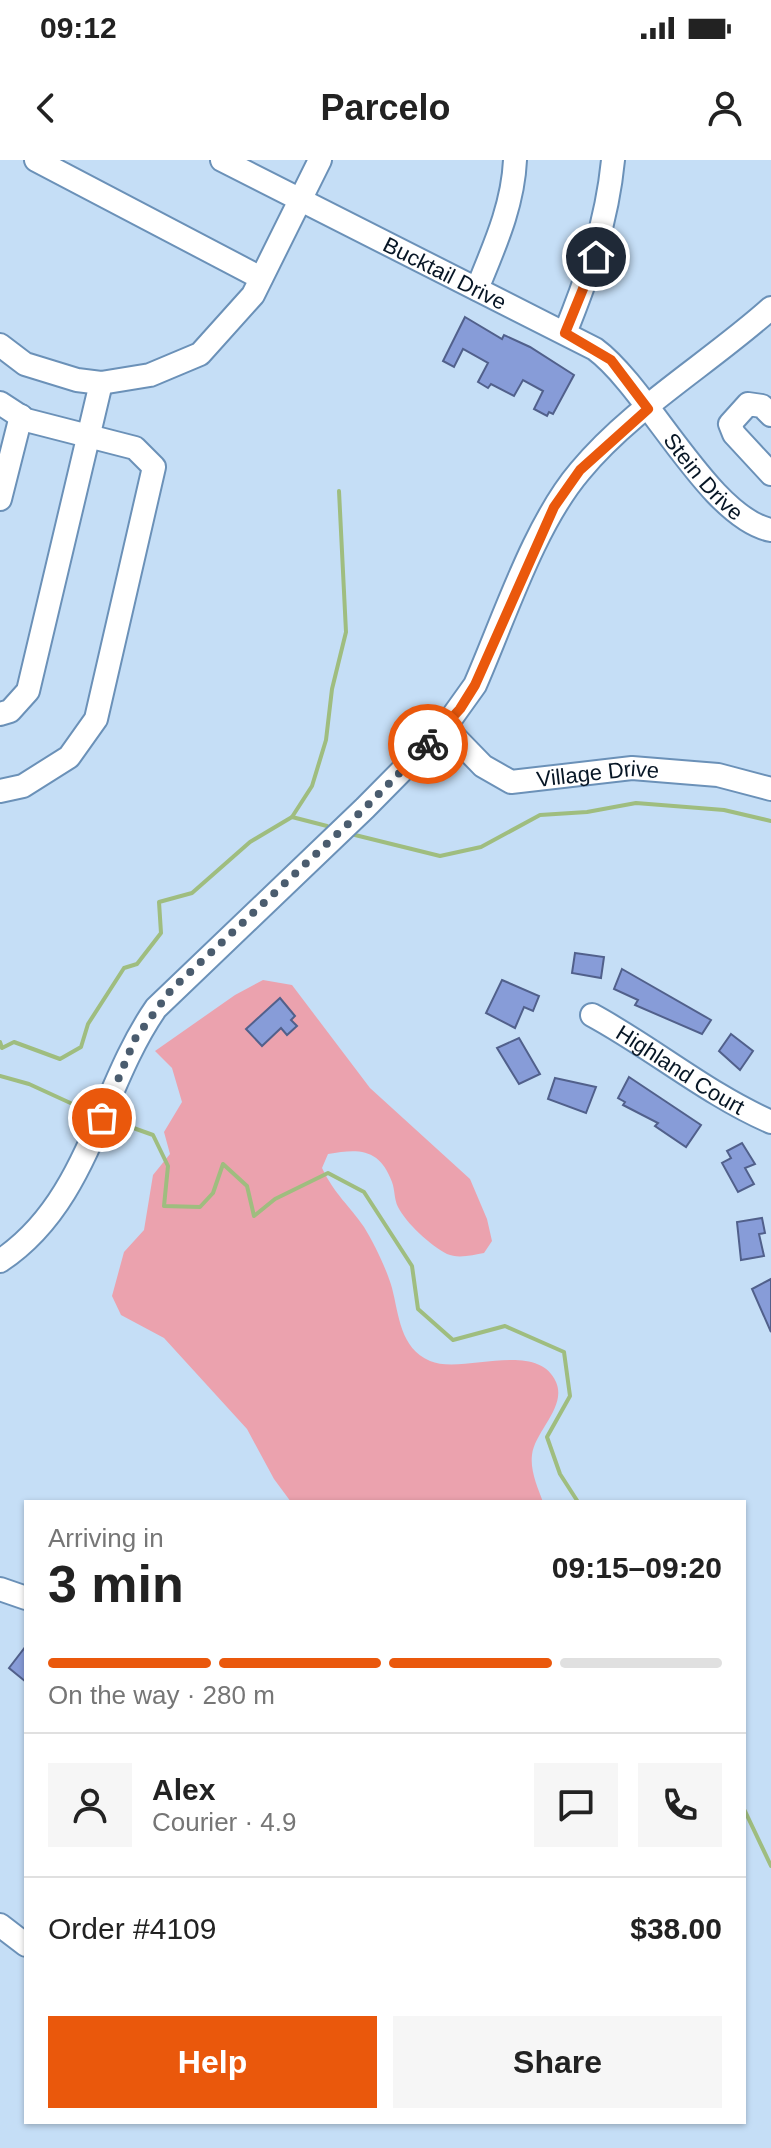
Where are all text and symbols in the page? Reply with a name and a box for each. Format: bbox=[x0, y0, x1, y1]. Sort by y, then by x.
text: 09:12 bbox=[40, 11, 117, 44]
icon: back bbox=[24, 86, 68, 130]
icon: person bbox=[703, 86, 747, 130]
text: Parcelo bbox=[320, 87, 451, 128]
pin bbox=[562, 223, 630, 291]
street label: Bucktail Drive bbox=[379, 231, 511, 315]
icon: home bbox=[574, 235, 618, 279]
street label: Stein Drive bbox=[659, 428, 748, 525]
courier bbox=[388, 704, 468, 784]
icon: bike bbox=[406, 722, 450, 766]
street label: Village Drive bbox=[535, 755, 660, 791]
street label: Highland Court bbox=[612, 1020, 749, 1119]
pin bbox=[68, 1084, 136, 1152]
icon: bag bbox=[80, 1096, 124, 1140]
text: Arriving in bbox=[48, 1523, 164, 1553]
text: 09:15–09:20 bbox=[552, 1551, 722, 1584]
text: 3 min bbox=[48, 1555, 184, 1613]
text: On the way · 280 m bbox=[48, 1680, 275, 1710]
button: person bbox=[48, 1763, 132, 1847]
button: chat bbox=[534, 1763, 618, 1847]
button: phone bbox=[638, 1763, 722, 1847]
text: Alex bbox=[152, 1773, 215, 1806]
text: Courier · 4.9 bbox=[152, 1807, 297, 1837]
text: Order #4109 bbox=[48, 1912, 216, 1945]
text: $38.00 bbox=[630, 1912, 722, 1945]
button: Help bbox=[48, 2016, 377, 2108]
button: Share bbox=[393, 2016, 722, 2108]

